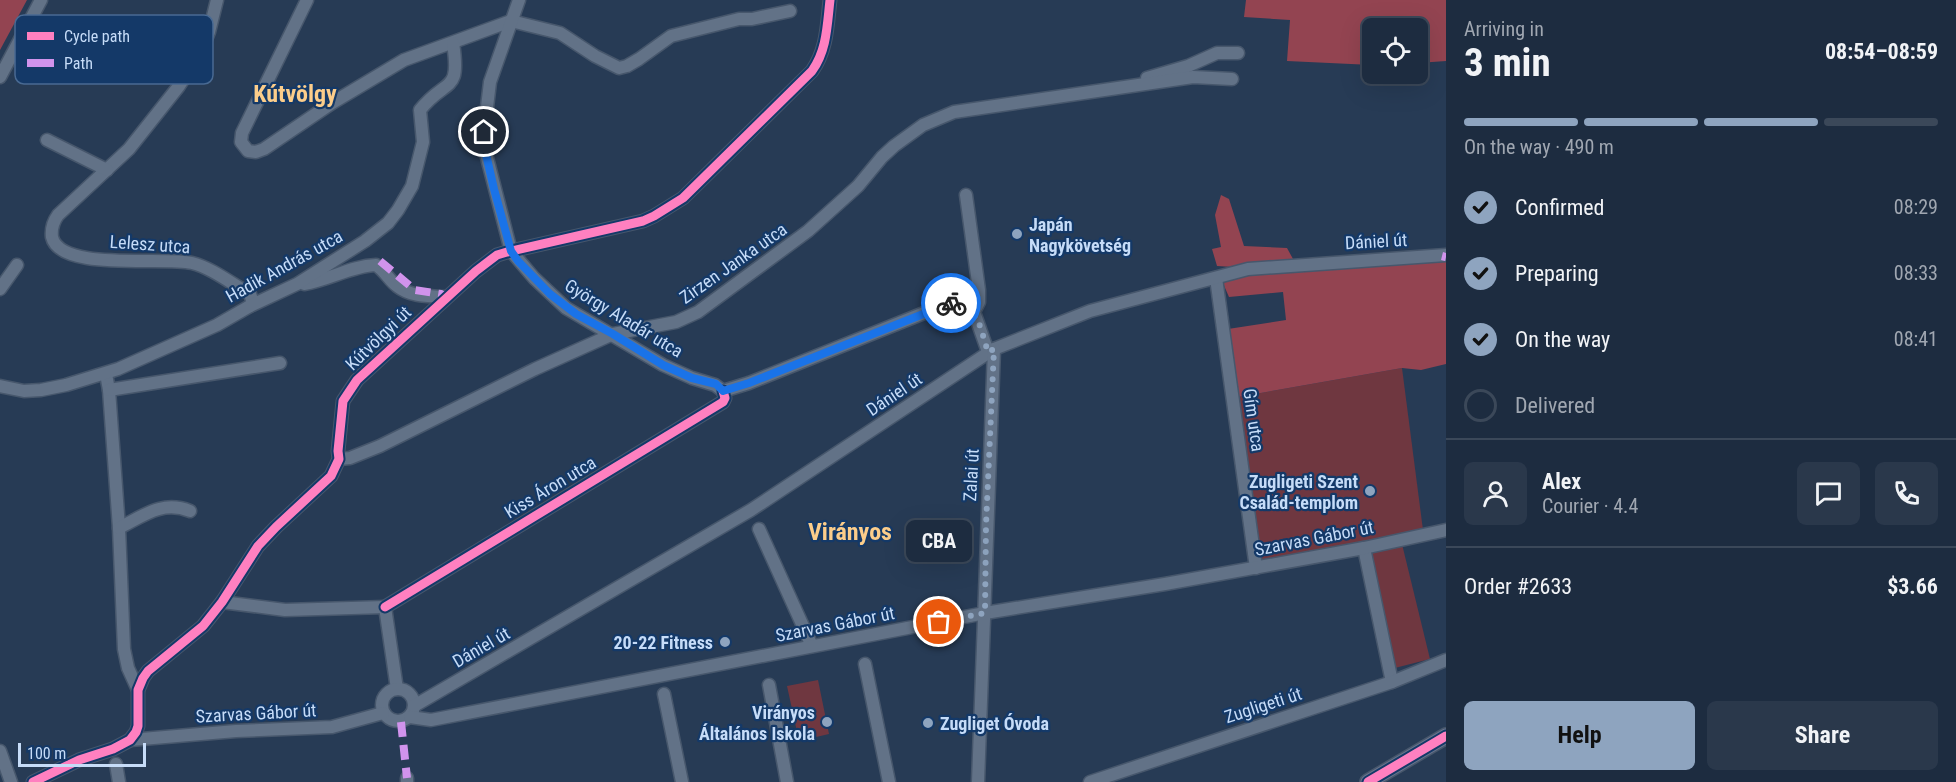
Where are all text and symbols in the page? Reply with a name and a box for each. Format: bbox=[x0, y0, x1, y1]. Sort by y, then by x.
legend bbox=[15, 15, 213, 84]
text: Arriving in bbox=[1464, 17, 1544, 41]
map controls bbox=[1362, 18, 1428, 84]
button: locate bbox=[1362, 18, 1428, 84]
text: Cycle path bbox=[64, 27, 130, 46]
text: 08:54–08:59 bbox=[1825, 39, 1938, 64]
text: 3 min bbox=[1464, 40, 1551, 86]
text: Path bbox=[64, 54, 93, 73]
district label: Kútvölgy bbox=[253, 80, 337, 108]
pin bbox=[458, 106, 509, 157]
icon: home bbox=[467, 115, 500, 148]
text: On the way · 490 m bbox=[1464, 135, 1614, 159]
icon: check bbox=[1464, 191, 1497, 224]
text: Confirmed bbox=[1515, 195, 1604, 220]
text: 08:29 bbox=[1894, 195, 1938, 219]
place label: Japán Nagykövetség bbox=[1029, 214, 1131, 256]
street label: Zirzen Janka utca bbox=[675, 218, 791, 308]
street label: Hadik András utca bbox=[222, 225, 346, 307]
marker: Japán Nagykövetség bbox=[1010, 227, 1024, 241]
street label: Dániel út bbox=[1344, 229, 1408, 253]
street label: Lelesz utca bbox=[109, 231, 191, 257]
icon: check bbox=[1464, 257, 1497, 290]
text: Preparing bbox=[1515, 261, 1599, 286]
text: 08:33 bbox=[1894, 261, 1938, 285]
courier bbox=[921, 273, 981, 333]
street label: György Aladár utca bbox=[561, 274, 687, 362]
icon: bike bbox=[935, 287, 968, 320]
street label: Kútvölgyi út bbox=[341, 302, 415, 374]
icon: check bbox=[1464, 323, 1497, 356]
text: On the way bbox=[1515, 327, 1610, 352]
text: 08:41 bbox=[1894, 327, 1938, 351]
street label: Dániel út bbox=[862, 368, 926, 420]
street label: Gím utca bbox=[1239, 387, 1269, 453]
text: Delivered bbox=[1515, 393, 1595, 418]
street label: Zalai út bbox=[959, 448, 983, 502]
street label: Kiss Áron utca bbox=[500, 451, 600, 523]
button: person bbox=[1464, 462, 1527, 525]
button: chat bbox=[1797, 462, 1860, 525]
button: phone bbox=[1875, 462, 1938, 525]
text: Alex bbox=[1542, 469, 1581, 494]
place label: Zugligeti Szent Család-templom bbox=[1239, 471, 1358, 513]
marker: Zugligeti Szent Család-templom bbox=[1363, 484, 1377, 498]
text: Courier · 4.4 bbox=[1542, 494, 1638, 518]
street label: Szarvas Gábor út bbox=[1253, 516, 1375, 560]
district label: Virányos bbox=[808, 518, 892, 546]
callout: CBA bbox=[906, 520, 972, 562]
text: CBA bbox=[922, 529, 956, 553]
text: Order #2633 bbox=[1464, 574, 1572, 599]
text: $3.66 bbox=[1887, 574, 1938, 599]
pin bbox=[913, 596, 964, 647]
street label: Szarvas Gábor út bbox=[774, 602, 896, 646]
icon: bag bbox=[922, 605, 955, 638]
street label: Dániel út bbox=[449, 622, 513, 672]
place label: 20-22 Fitness bbox=[614, 632, 713, 653]
marker: 20-22 Fitness bbox=[718, 635, 732, 649]
street label: Zugligeti út bbox=[1222, 683, 1304, 727]
street label: Szarvas Gábor út bbox=[195, 699, 317, 727]
button: Help bbox=[1464, 701, 1695, 770]
button: Share bbox=[1707, 701, 1938, 770]
place label: Virányos Általános Iskola bbox=[699, 702, 815, 744]
place label: Zugliget Óvoda bbox=[940, 713, 1049, 734]
marker: Virányos Általános Iskola bbox=[820, 715, 834, 729]
marker: Zugliget Óvoda bbox=[921, 716, 935, 730]
scale bar bbox=[18, 740, 146, 768]
text: 100 m bbox=[27, 744, 66, 763]

